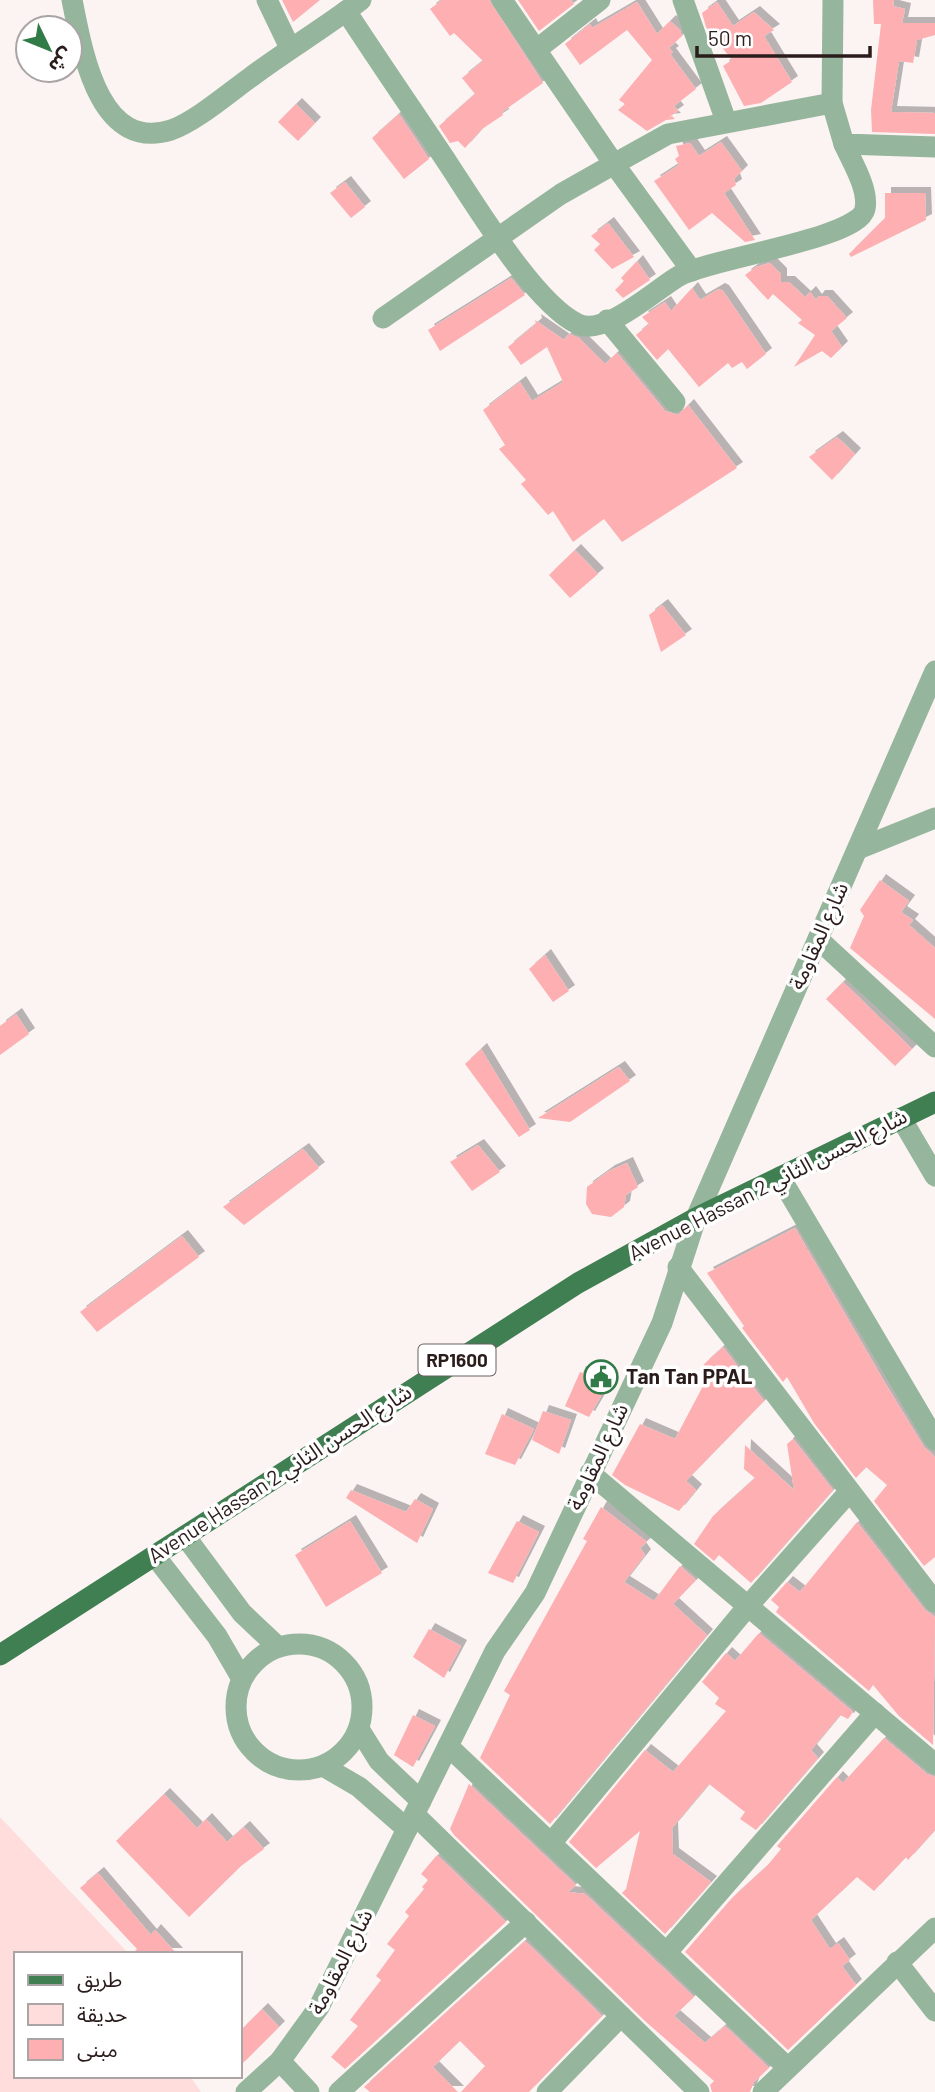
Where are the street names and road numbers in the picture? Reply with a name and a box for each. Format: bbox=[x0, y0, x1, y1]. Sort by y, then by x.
street label: شارع المقاومة bbox=[783, 878, 856, 995]
street label: Avenue Hassan 2 شارع الحسن الثاني bbox=[624, 1102, 913, 1269]
road number: RP1600 bbox=[419, 1344, 496, 1376]
street label: Avenue Hassan 2 شارع الحسن الثاني bbox=[143, 1378, 418, 1571]
street label: شارع المقاومة bbox=[561, 1399, 636, 1515]
street label: شارع المقاومة bbox=[302, 1904, 380, 2020]

